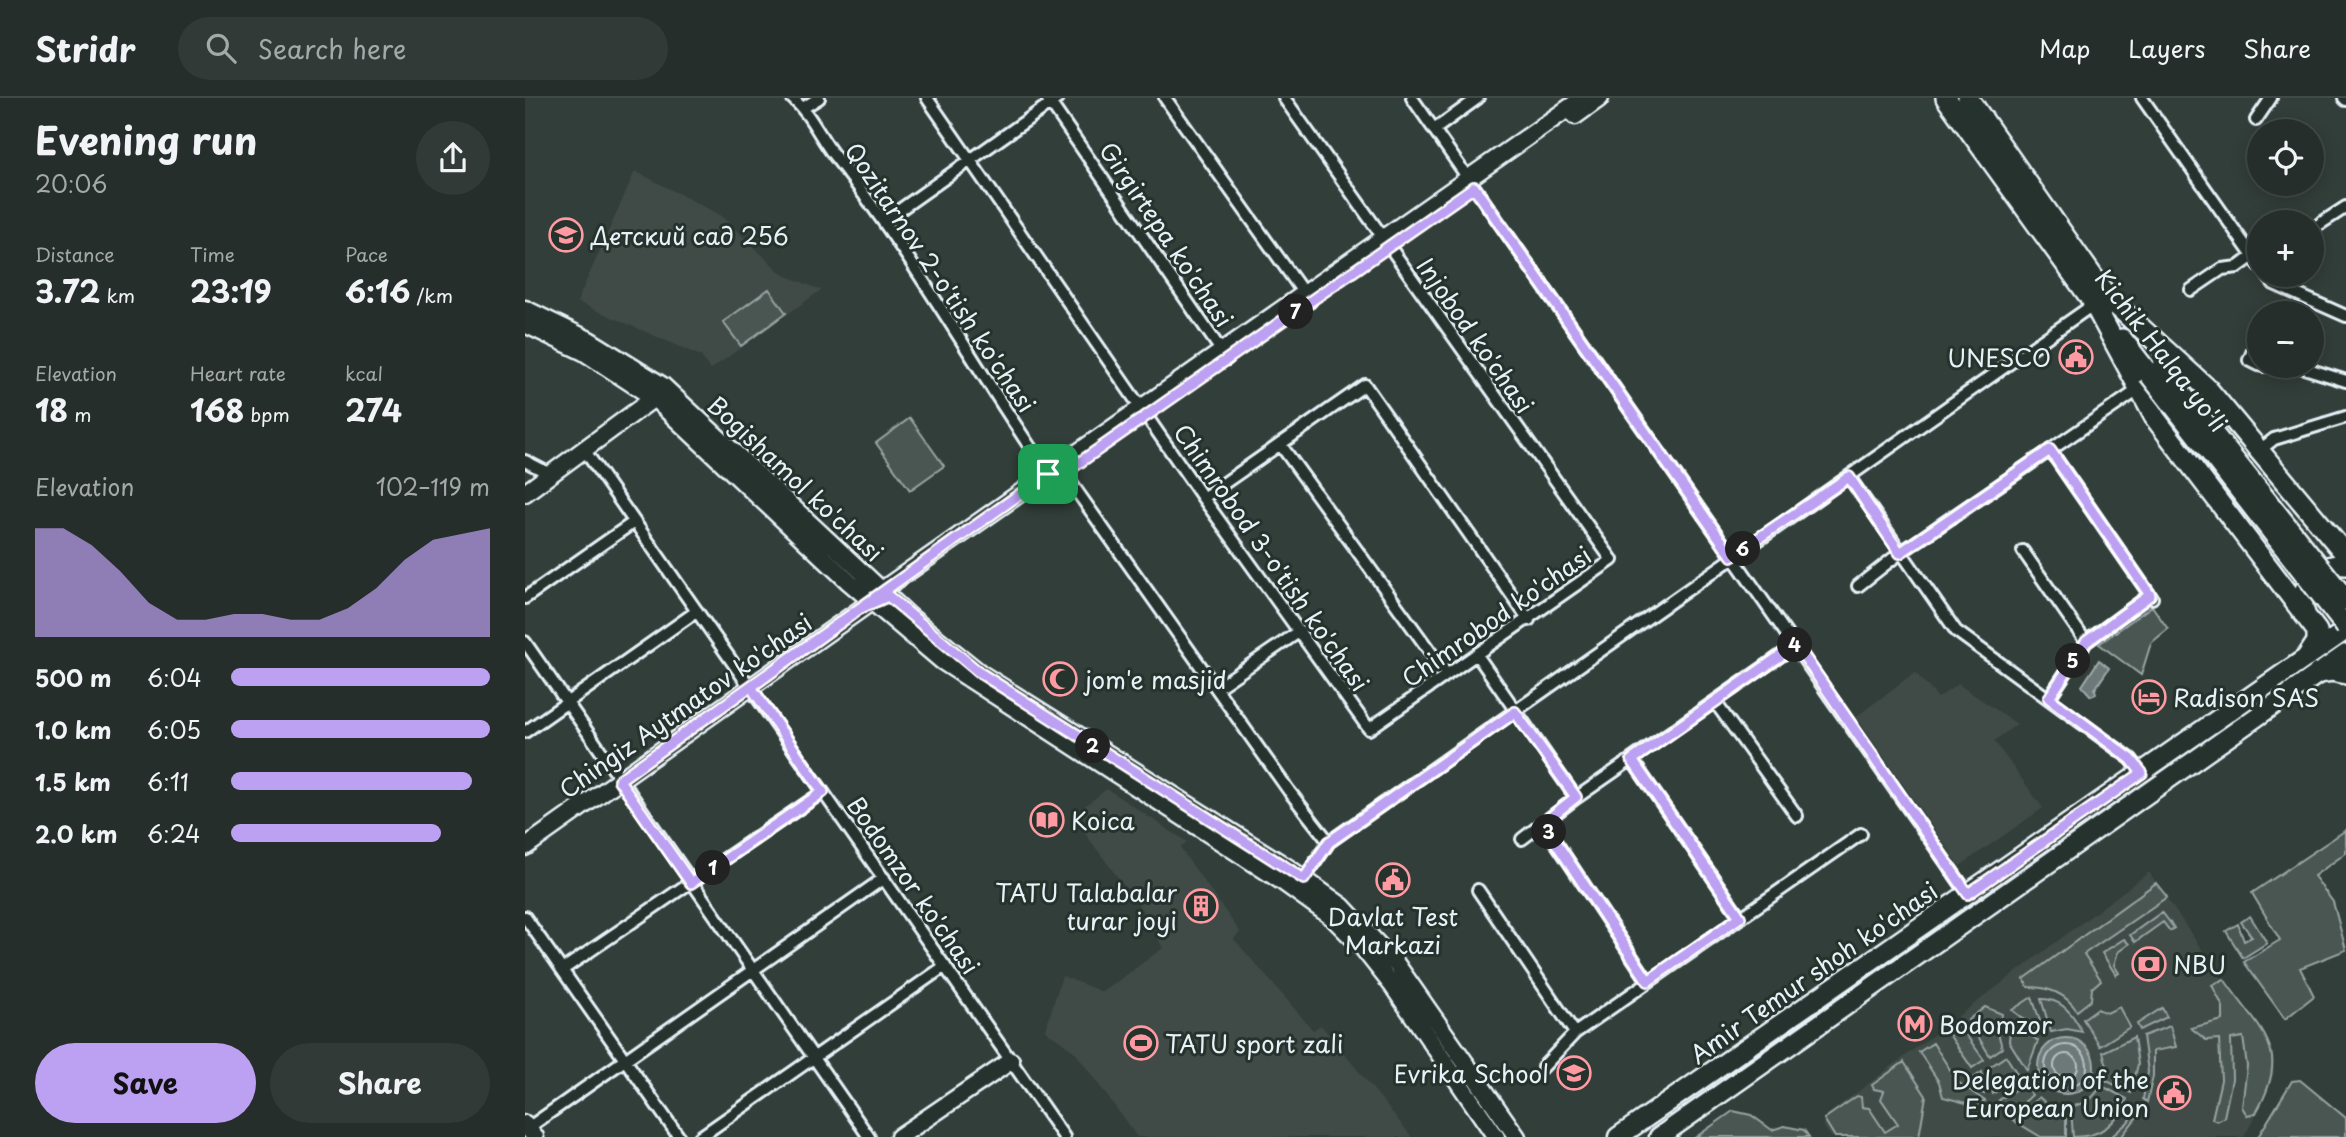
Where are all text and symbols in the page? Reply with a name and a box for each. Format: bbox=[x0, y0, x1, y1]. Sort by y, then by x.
search box bbox=[178, 17, 668, 80]
text: Stridr bbox=[35, 23, 136, 73]
icon: search bbox=[202, 29, 240, 67]
text: Search here bbox=[258, 29, 406, 68]
text: Map bbox=[2039, 30, 2090, 66]
text: Layers bbox=[2128, 30, 2205, 66]
text: Share bbox=[2243, 30, 2311, 66]
text: Evening run bbox=[35, 111, 257, 168]
map controls bbox=[2247, 119, 2324, 378]
button: locate bbox=[2247, 119, 2324, 196]
button: share bbox=[416, 121, 490, 195]
street label: Girgirtepa ko'chasi bbox=[1091, 134, 1243, 334]
street label: Qozitarnov 2-o'tish ko'chasi bbox=[837, 135, 1045, 419]
text: 20:06 bbox=[35, 166, 107, 201]
button: + bbox=[2247, 210, 2324, 287]
school or university icon: Детский сад 256 bbox=[547, 216, 585, 254]
place label: Детский сад 256 bbox=[590, 217, 789, 253]
text: Distance bbox=[35, 240, 115, 268]
text: Time bbox=[190, 240, 235, 268]
text: Pace bbox=[345, 240, 388, 268]
street label: Injobod ko'chasi bbox=[1409, 250, 1543, 420]
street label: Kichik Halqa yo'li bbox=[2087, 261, 2237, 439]
text: 3.72 bbox=[35, 268, 100, 313]
text: 23:19 bbox=[190, 268, 272, 313]
text: 6:16 bbox=[345, 268, 410, 313]
text: km bbox=[100, 281, 135, 309]
text: /km bbox=[410, 281, 453, 309]
pin: 7 bbox=[1279, 294, 1313, 330]
text: 7 bbox=[1290, 297, 1301, 325]
button: − bbox=[2247, 301, 2324, 378]
public building icon: UNESCO bbox=[2057, 338, 2095, 376]
place label: UNESCO bbox=[1947, 339, 2051, 375]
text: Elevation bbox=[35, 359, 117, 387]
text: Heart rate bbox=[190, 359, 286, 387]
text: kcal bbox=[345, 359, 383, 387]
text: 18 bbox=[35, 387, 68, 432]
text: 168 bbox=[190, 387, 244, 432]
text: 274 bbox=[345, 387, 402, 432]
street label: Bogishamol ko'chasi bbox=[700, 387, 892, 569]
text: m bbox=[68, 400, 92, 428]
text: bpm bbox=[244, 400, 290, 428]
street label: Chimrobod 3-o'tish ko'chasi bbox=[1166, 416, 1378, 698]
pin bbox=[1018, 444, 1078, 504]
icon: arrive bbox=[1029, 455, 1067, 493]
text: Elevation bbox=[35, 469, 134, 504]
text: 102–119 m bbox=[376, 469, 490, 504]
pin: 6 bbox=[1725, 532, 1761, 566]
text: 6 bbox=[1736, 534, 1749, 562]
street label: Chimrobod ko'chasi bbox=[1394, 537, 1598, 695]
street label: Chingiz Aytmatov ko'chasi bbox=[551, 604, 819, 806]
pin: 4 bbox=[1777, 628, 1813, 662]
text: 4 bbox=[1788, 630, 1801, 658]
pin: 5 bbox=[2055, 644, 2091, 678]
text: 5 bbox=[2066, 646, 2079, 674]
text: 500 m bbox=[35, 660, 112, 695]
text: 6:04 bbox=[147, 660, 202, 695]
mosque icon: jom'e masjid bbox=[1041, 660, 1079, 698]
place label: jom'e masjid bbox=[1083, 661, 1227, 697]
hotel icon: Radison SAS bbox=[2130, 678, 2168, 716]
place label: Radison SAS bbox=[2173, 679, 2319, 715]
text: 1.0 km bbox=[35, 712, 112, 747]
text: 6:05 bbox=[147, 712, 201, 747]
pin: 2 bbox=[1075, 728, 1111, 764]
text: 2 bbox=[1086, 731, 1099, 759]
text: 1.5 km bbox=[35, 764, 111, 799]
text: 6:11 bbox=[147, 764, 189, 799]
street label: Bodomzor ko'chasi bbox=[839, 789, 989, 981]
library icon: Koica bbox=[1028, 801, 1066, 839]
place label: Koica bbox=[1071, 802, 1135, 838]
pin: 3 bbox=[1531, 814, 1567, 850]
text: 2.0 km bbox=[35, 816, 117, 851]
text: 6:24 bbox=[147, 816, 201, 851]
text: 3 bbox=[1542, 817, 1555, 845]
pin: 1 bbox=[695, 850, 731, 886]
text: 1 bbox=[708, 853, 717, 881]
public building icon: Davlat Test Markazi bbox=[1374, 861, 1412, 899]
street label: Amir Temur shoh ko'chasi bbox=[1681, 872, 1945, 1072]
place label: TATU Talabalar turar joyi bbox=[995, 874, 1177, 938]
building icon: TATU Talabalar turar joyi bbox=[1182, 887, 1220, 925]
place label: Davlat Test Markazi bbox=[1328, 898, 1458, 962]
bank icon: NBU bbox=[2130, 945, 2168, 983]
place label: NBU bbox=[2173, 946, 2226, 982]
metro station icon: Bodomzor bbox=[1896, 1005, 1934, 1043]
place label: Bodomzor bbox=[1939, 1006, 2053, 1042]
sports icon: TATU sport zali bbox=[1122, 1024, 1160, 1062]
place label: TATU sport zali bbox=[1165, 1025, 1344, 1061]
button: Save bbox=[35, 1043, 256, 1123]
button: Share bbox=[270, 1043, 490, 1123]
school or university icon: Evrika School bbox=[1555, 1054, 1593, 1092]
place label: Evrika School bbox=[1394, 1055, 1549, 1091]
place label: Delegation of the European Union bbox=[1951, 1061, 2149, 1125]
public building icon: Delegation of the European Union bbox=[2155, 1074, 2193, 1112]

